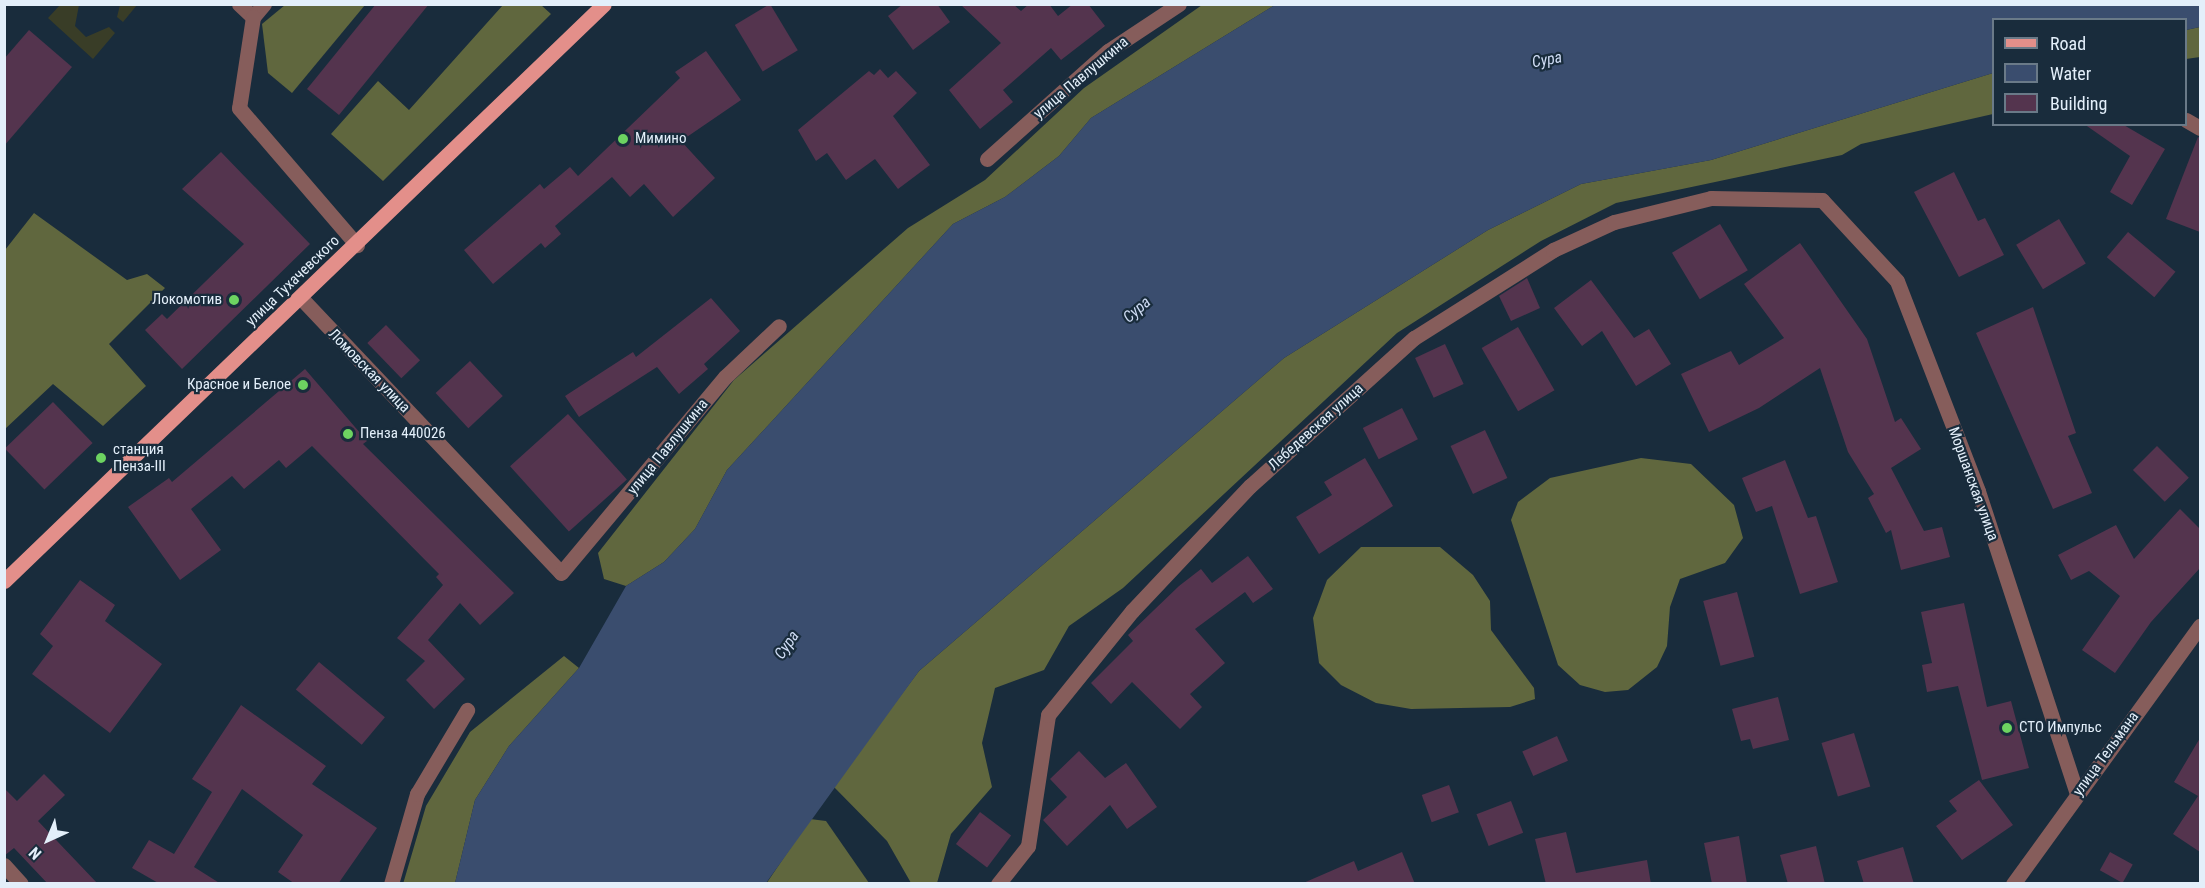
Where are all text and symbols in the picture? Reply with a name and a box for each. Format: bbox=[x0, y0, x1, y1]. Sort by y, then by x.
legend bbox=[1992, 18, 2187, 126]
street label: улица Павлушкина bbox=[1030, 33, 1132, 123]
text: Road bbox=[2050, 33, 2086, 54]
water label: Сура bbox=[1530, 48, 1564, 72]
text: Water bbox=[2050, 63, 2091, 84]
text: Building bbox=[2050, 93, 2107, 114]
place label: Мимино bbox=[635, 130, 686, 148]
marker: Мимино bbox=[616, 132, 630, 146]
street label: улица Тухачевского bbox=[242, 232, 344, 330]
place label: Локомотив bbox=[152, 291, 222, 309]
marker: Локомотив bbox=[227, 293, 241, 307]
water label: Сура bbox=[1119, 293, 1155, 327]
street label: Ломовская улица bbox=[324, 325, 414, 417]
place label: Красное и Белое bbox=[187, 376, 291, 394]
marker: Красное и Белое bbox=[296, 378, 310, 392]
street label: Лебедевская улица bbox=[1265, 380, 1367, 474]
street label: улица Павлушкина bbox=[624, 396, 712, 498]
place label: Пенза 440026 bbox=[360, 425, 446, 443]
street label: Моршанская улица bbox=[1944, 425, 2002, 543]
marker: Пенза 440026 bbox=[341, 427, 355, 441]
place label: станция Пенза-III bbox=[113, 440, 166, 475]
marker: станция Пенза-III bbox=[94, 451, 108, 465]
water label: Сура bbox=[770, 627, 804, 663]
street label: улица Тельмана bbox=[2069, 708, 2143, 800]
place label: СТО Импульс bbox=[2019, 719, 2102, 737]
marker: СТО Импульс bbox=[2000, 721, 2014, 735]
north arrow bbox=[18, 810, 78, 870]
text: N bbox=[25, 843, 45, 864]

